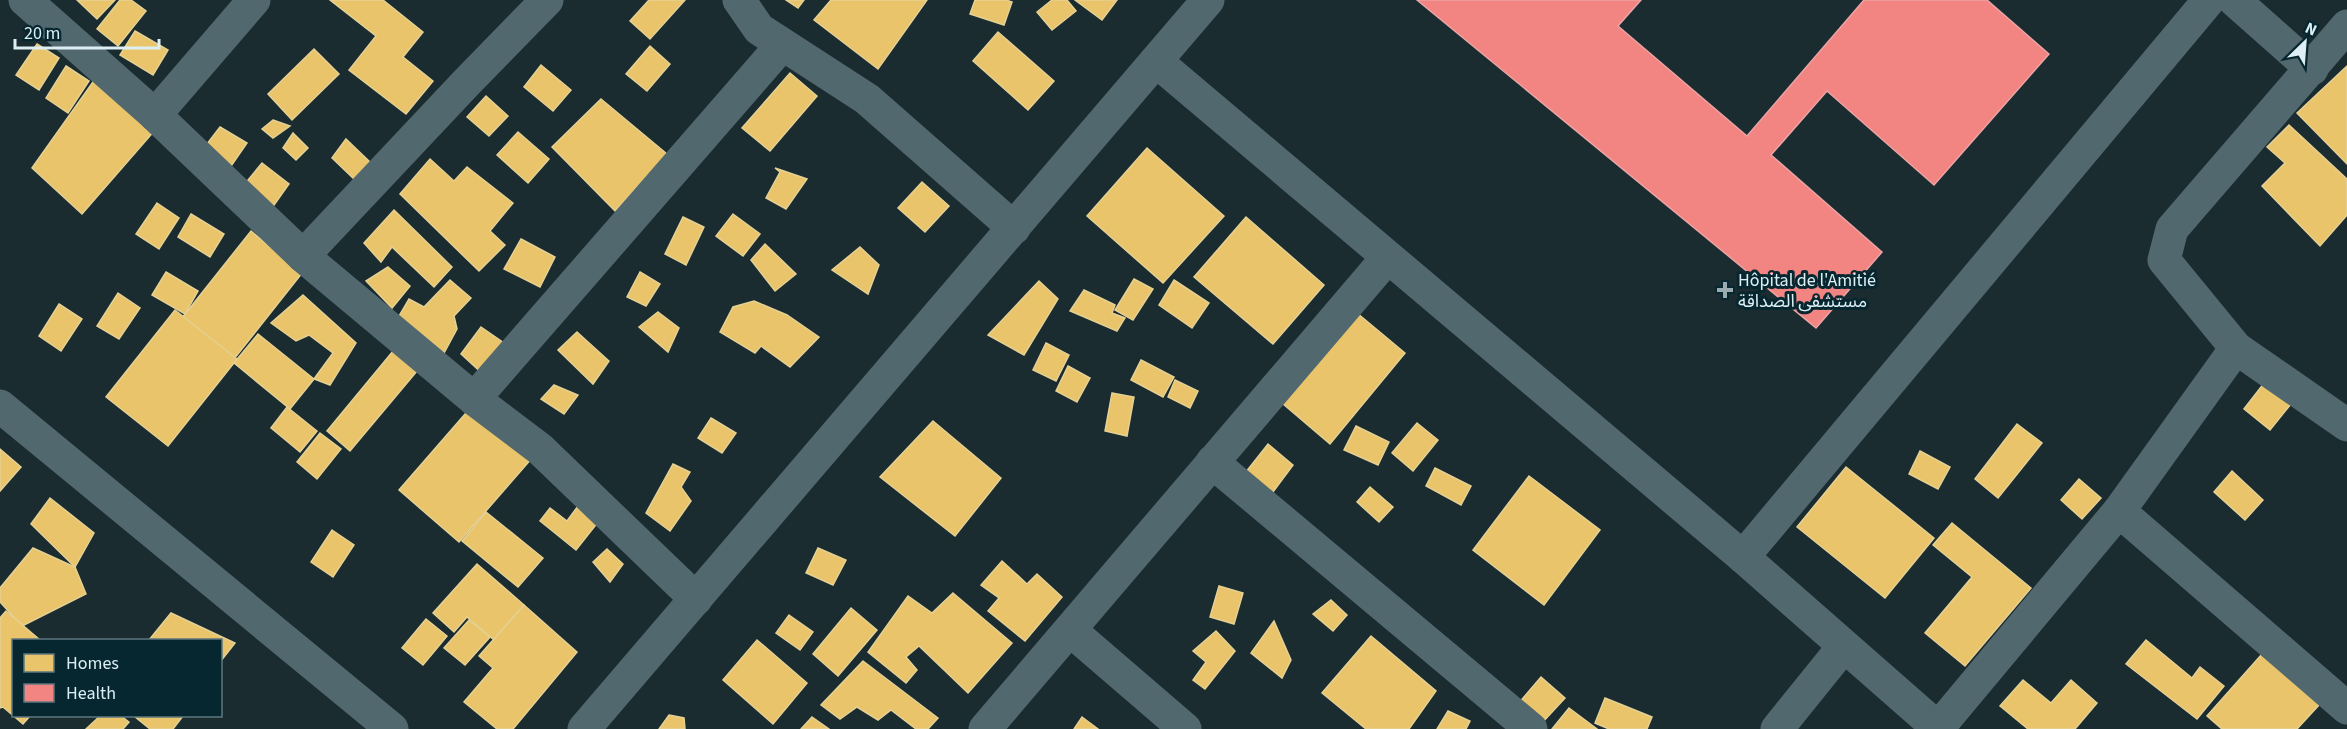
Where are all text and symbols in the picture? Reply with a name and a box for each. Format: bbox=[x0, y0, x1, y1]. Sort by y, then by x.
scale bar bbox=[15, 12, 159, 50]
north arrow bbox=[2275, 12, 2335, 72]
text: N bbox=[2301, 17, 2320, 42]
text: 20 m bbox=[24, 21, 60, 46]
place label: Hôpital de l'Amitié مستشفى الصداقة bbox=[1738, 268, 1876, 314]
marker: Hôpital de l'Amitié مستشفى الصداقة bbox=[1716, 281, 1734, 299]
legend bbox=[12, 639, 222, 717]
text: Homes bbox=[66, 651, 119, 676]
text: Health bbox=[66, 681, 116, 706]

